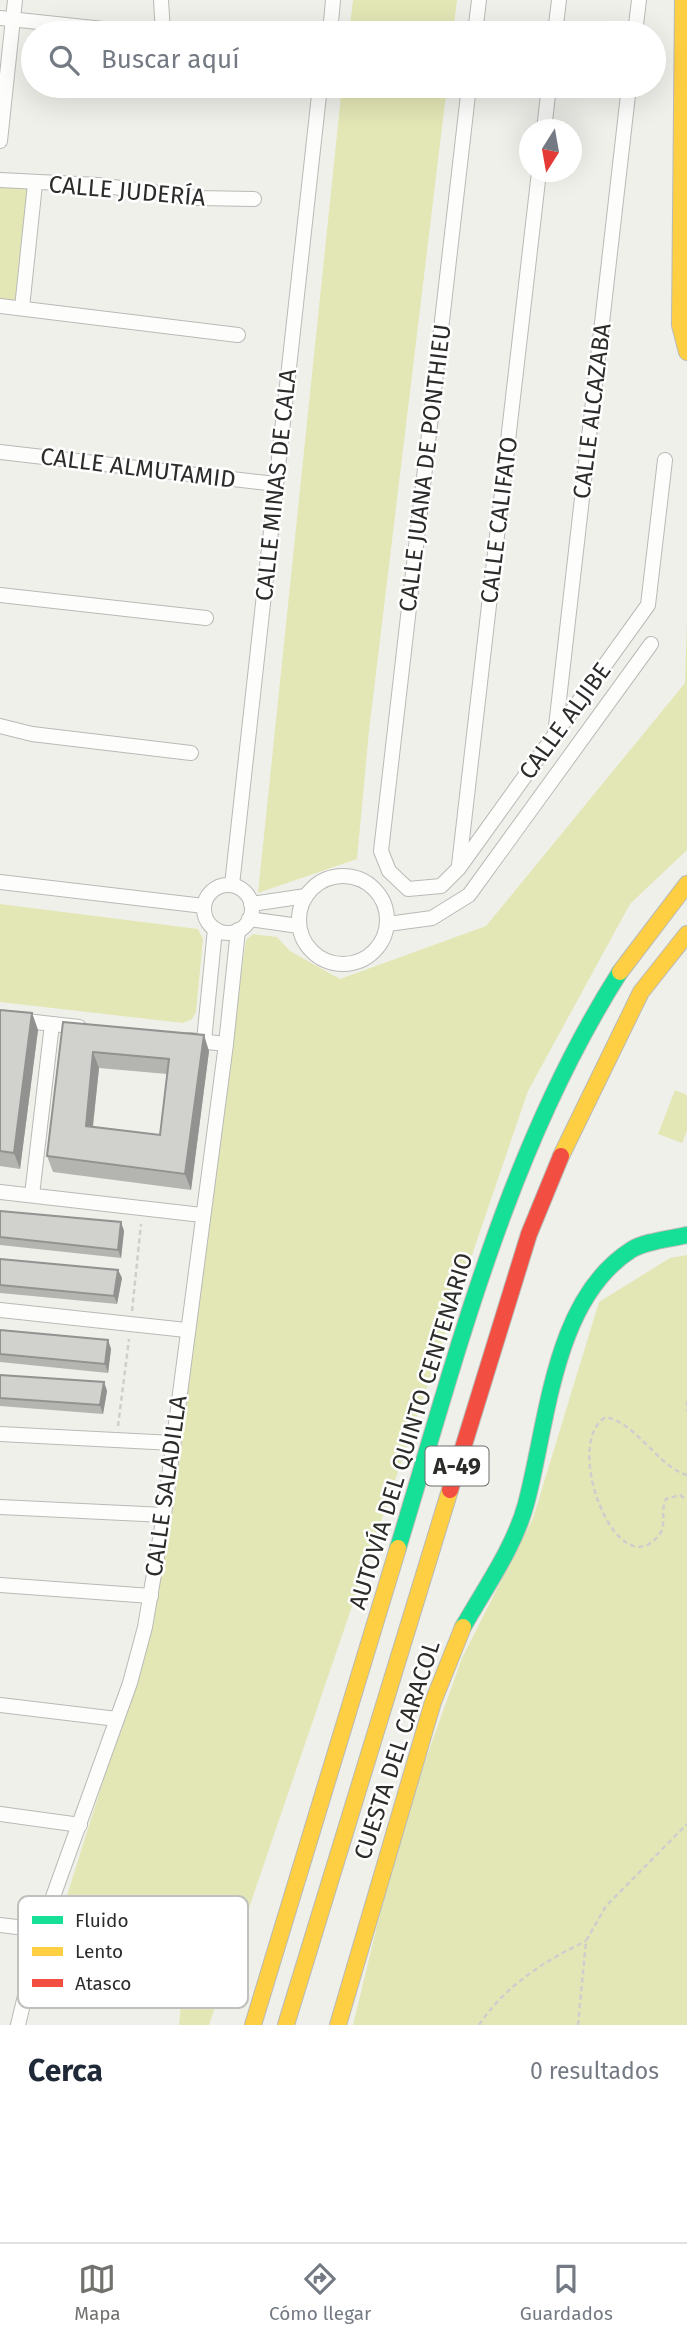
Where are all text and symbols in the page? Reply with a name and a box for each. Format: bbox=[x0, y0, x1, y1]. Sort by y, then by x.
search box bbox=[21, 21, 666, 98]
icon: search bbox=[45, 41, 83, 79]
text: Buscar aquí bbox=[101, 44, 239, 75]
north arrow bbox=[519, 119, 582, 182]
street label: CALLE JUDERÍA bbox=[48, 169, 207, 212]
street label: CALLE ALCAZABA bbox=[567, 321, 617, 500]
street label: CALLE JUANA DE PONTHIEU bbox=[393, 323, 457, 613]
street label: CALLE MINAS DE CALA bbox=[250, 367, 302, 602]
street label: CALLE CALIFATO bbox=[475, 435, 523, 605]
street label: CALLE ALMUTAMID bbox=[39, 442, 237, 494]
street label: CALLE ALJIBE bbox=[513, 657, 617, 785]
street label: AUTOVÍA DEL QUINTO CENTENARIO bbox=[342, 1249, 479, 1613]
street label: CALLE SALADILLA bbox=[139, 1393, 193, 1579]
road number: A-49 bbox=[426, 1446, 489, 1485]
street label: CUESTA DEL CARACOL bbox=[348, 1637, 446, 1863]
legend bbox=[18, 1896, 248, 2008]
text: Fluido bbox=[75, 1909, 129, 1932]
text: Lento bbox=[75, 1940, 123, 1963]
text: Atasco bbox=[75, 1972, 131, 1995]
text: Cerca bbox=[28, 2053, 103, 2089]
text: 0 resultados bbox=[530, 2057, 659, 2085]
tab: Mapa bbox=[74, 2260, 121, 2325]
tab: Cómo llegar bbox=[269, 2260, 371, 2325]
tab: Guardados bbox=[520, 2260, 613, 2325]

